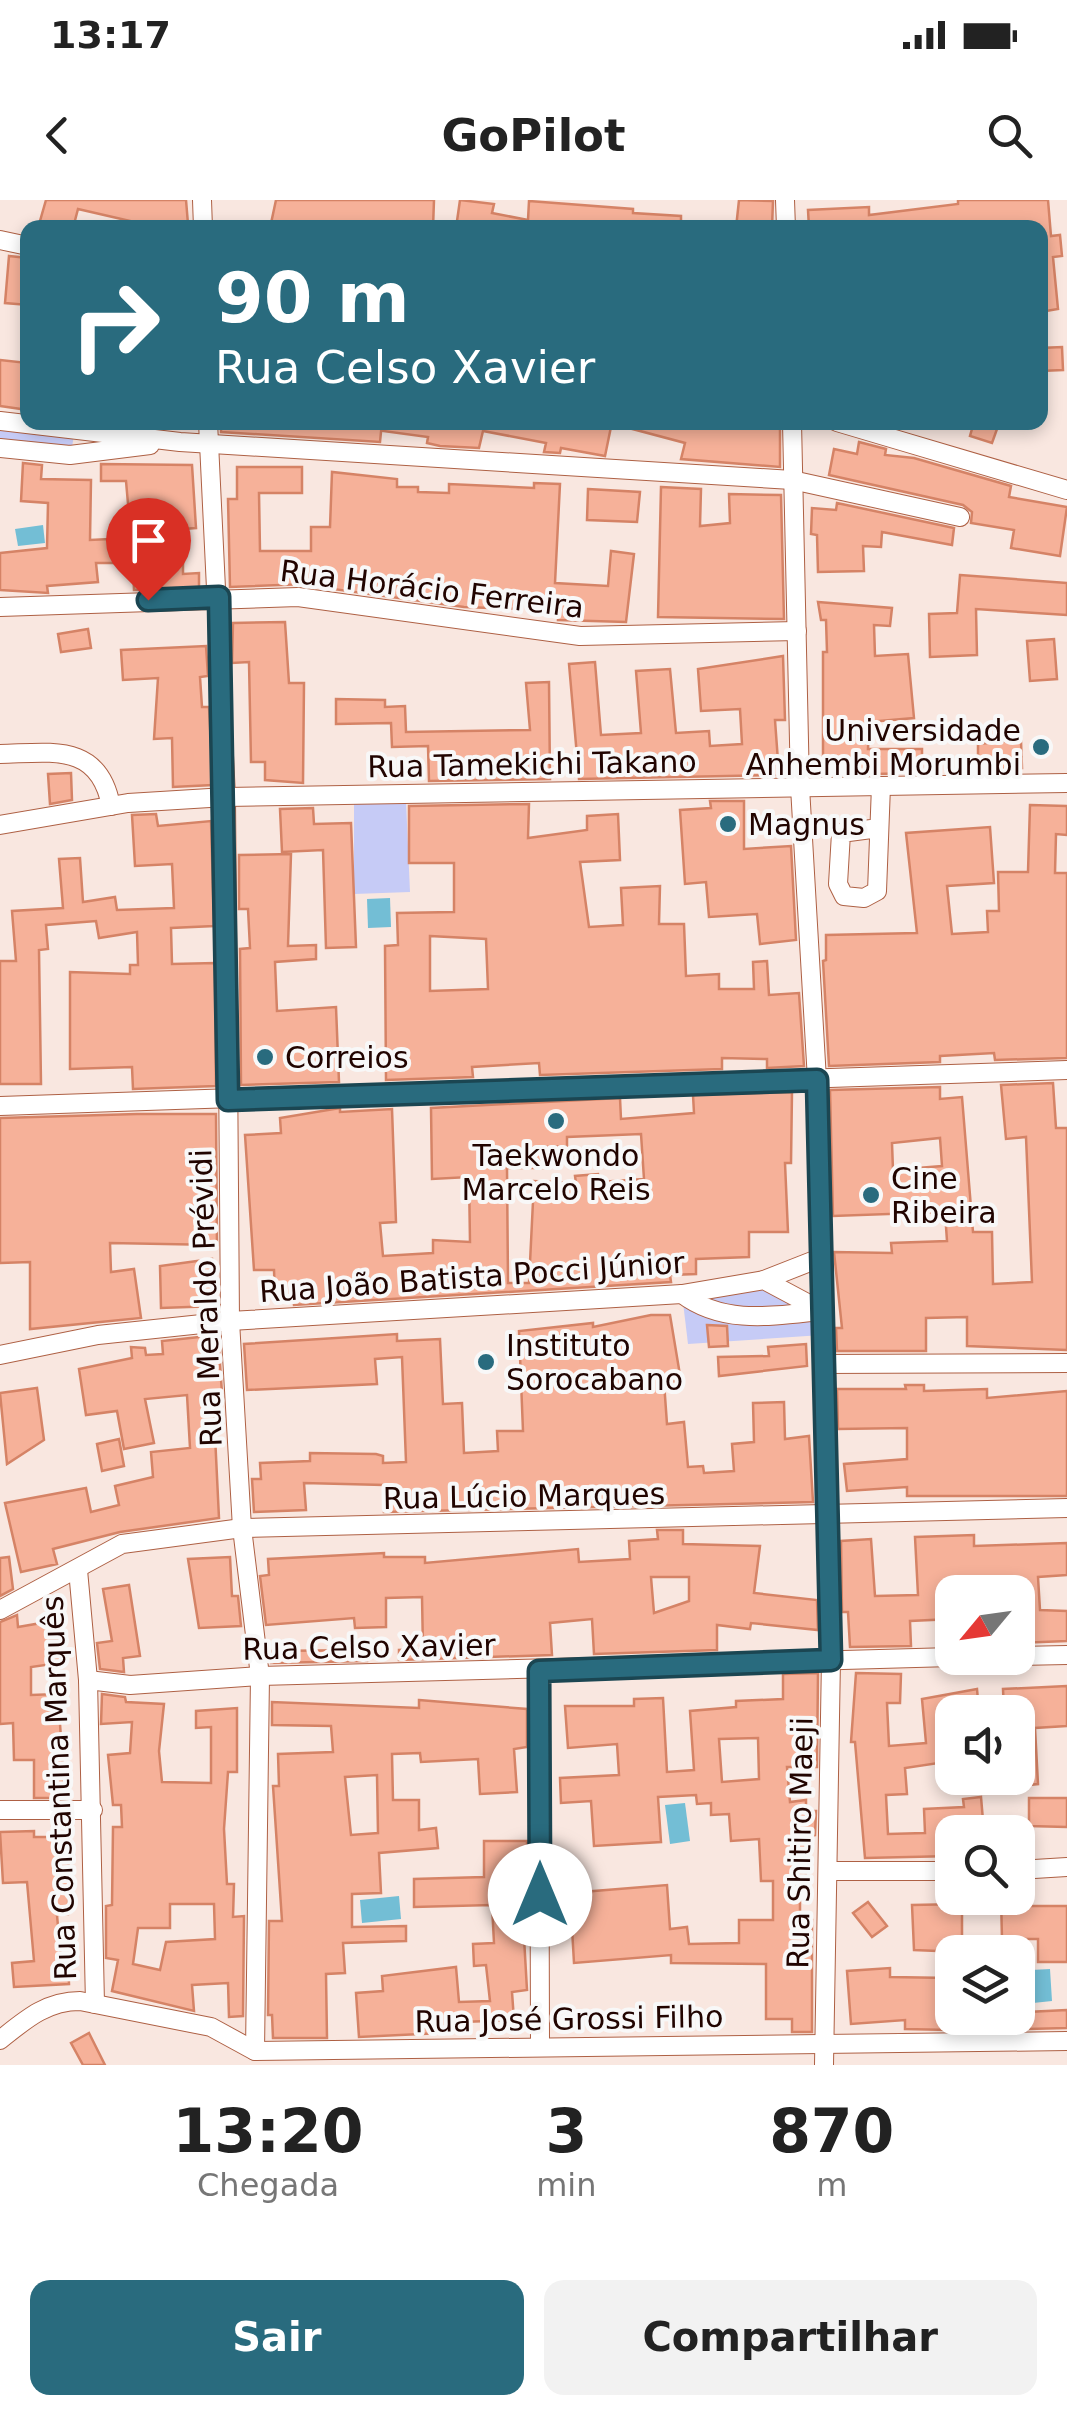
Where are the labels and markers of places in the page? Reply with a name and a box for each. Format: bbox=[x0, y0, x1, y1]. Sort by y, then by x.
pin bbox=[106, 498, 191, 601]
place label: Universidade Anhembi Morumbi bbox=[746, 713, 1021, 782]
marker: Universidade Anhembi Morumbi bbox=[1030, 736, 1052, 758]
place label: Magnus bbox=[748, 807, 865, 842]
marker: Magnus bbox=[717, 813, 739, 835]
place label: Correios bbox=[285, 1040, 409, 1075]
marker: Correios bbox=[254, 1046, 276, 1068]
marker: Taekwondo Marcelo Reis bbox=[545, 1110, 567, 1132]
place label: Taekwondo Marcelo Reis bbox=[461, 1138, 651, 1207]
place label: Cine Ribeira bbox=[891, 1161, 997, 1230]
marker: Cine Ribeira bbox=[860, 1184, 882, 1206]
place label: Instituto Sorocabano bbox=[506, 1328, 683, 1397]
marker: Instituto Sorocabano bbox=[475, 1351, 497, 1373]

